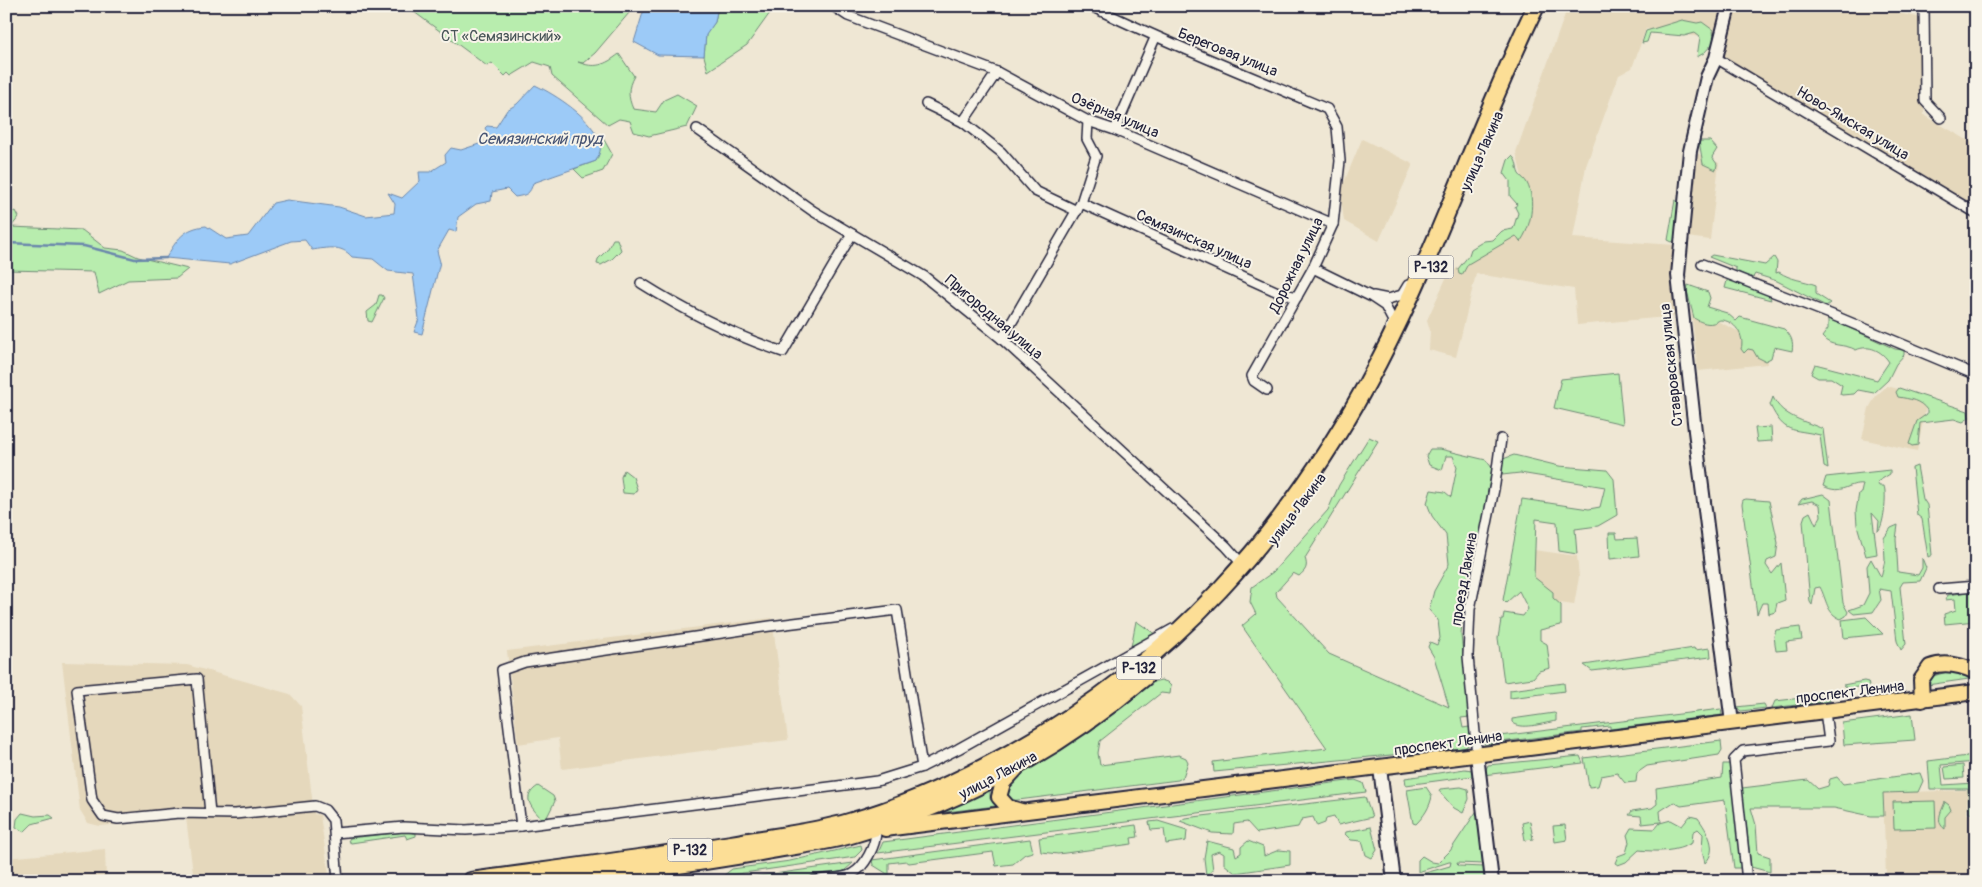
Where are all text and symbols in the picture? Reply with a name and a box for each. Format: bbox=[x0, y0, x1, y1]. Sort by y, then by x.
street label: Береговая улица bbox=[1175, 24, 1281, 81]
park label: СТ «Семязинский» bbox=[441, 27, 561, 46]
street label: Ново-Ямская улица bbox=[1793, 82, 1912, 165]
street label: Озёрная улица bbox=[1068, 88, 1162, 143]
street label: улица Лакина bbox=[1456, 108, 1509, 195]
water label: Семязинский пруд bbox=[477, 129, 604, 149]
street label: Семязинская улица bbox=[1133, 205, 1255, 274]
street label: Дорожная улица bbox=[1265, 214, 1328, 317]
road number: Р-132 bbox=[1408, 256, 1454, 278]
street label: Пригородная улица bbox=[941, 271, 1047, 364]
street label: Ставровская улица bbox=[1656, 302, 1687, 427]
street label: улица Лакина bbox=[1263, 469, 1331, 550]
street label: проезд Лакина bbox=[1447, 531, 1482, 627]
road number: Р-132 bbox=[1116, 656, 1162, 680]
street label: проспект Ленина bbox=[1795, 676, 1905, 709]
street label: проспект Ленина bbox=[1393, 727, 1503, 760]
street label: улица Лакина bbox=[955, 747, 1040, 804]
road number: Р-132 bbox=[668, 838, 712, 862]

